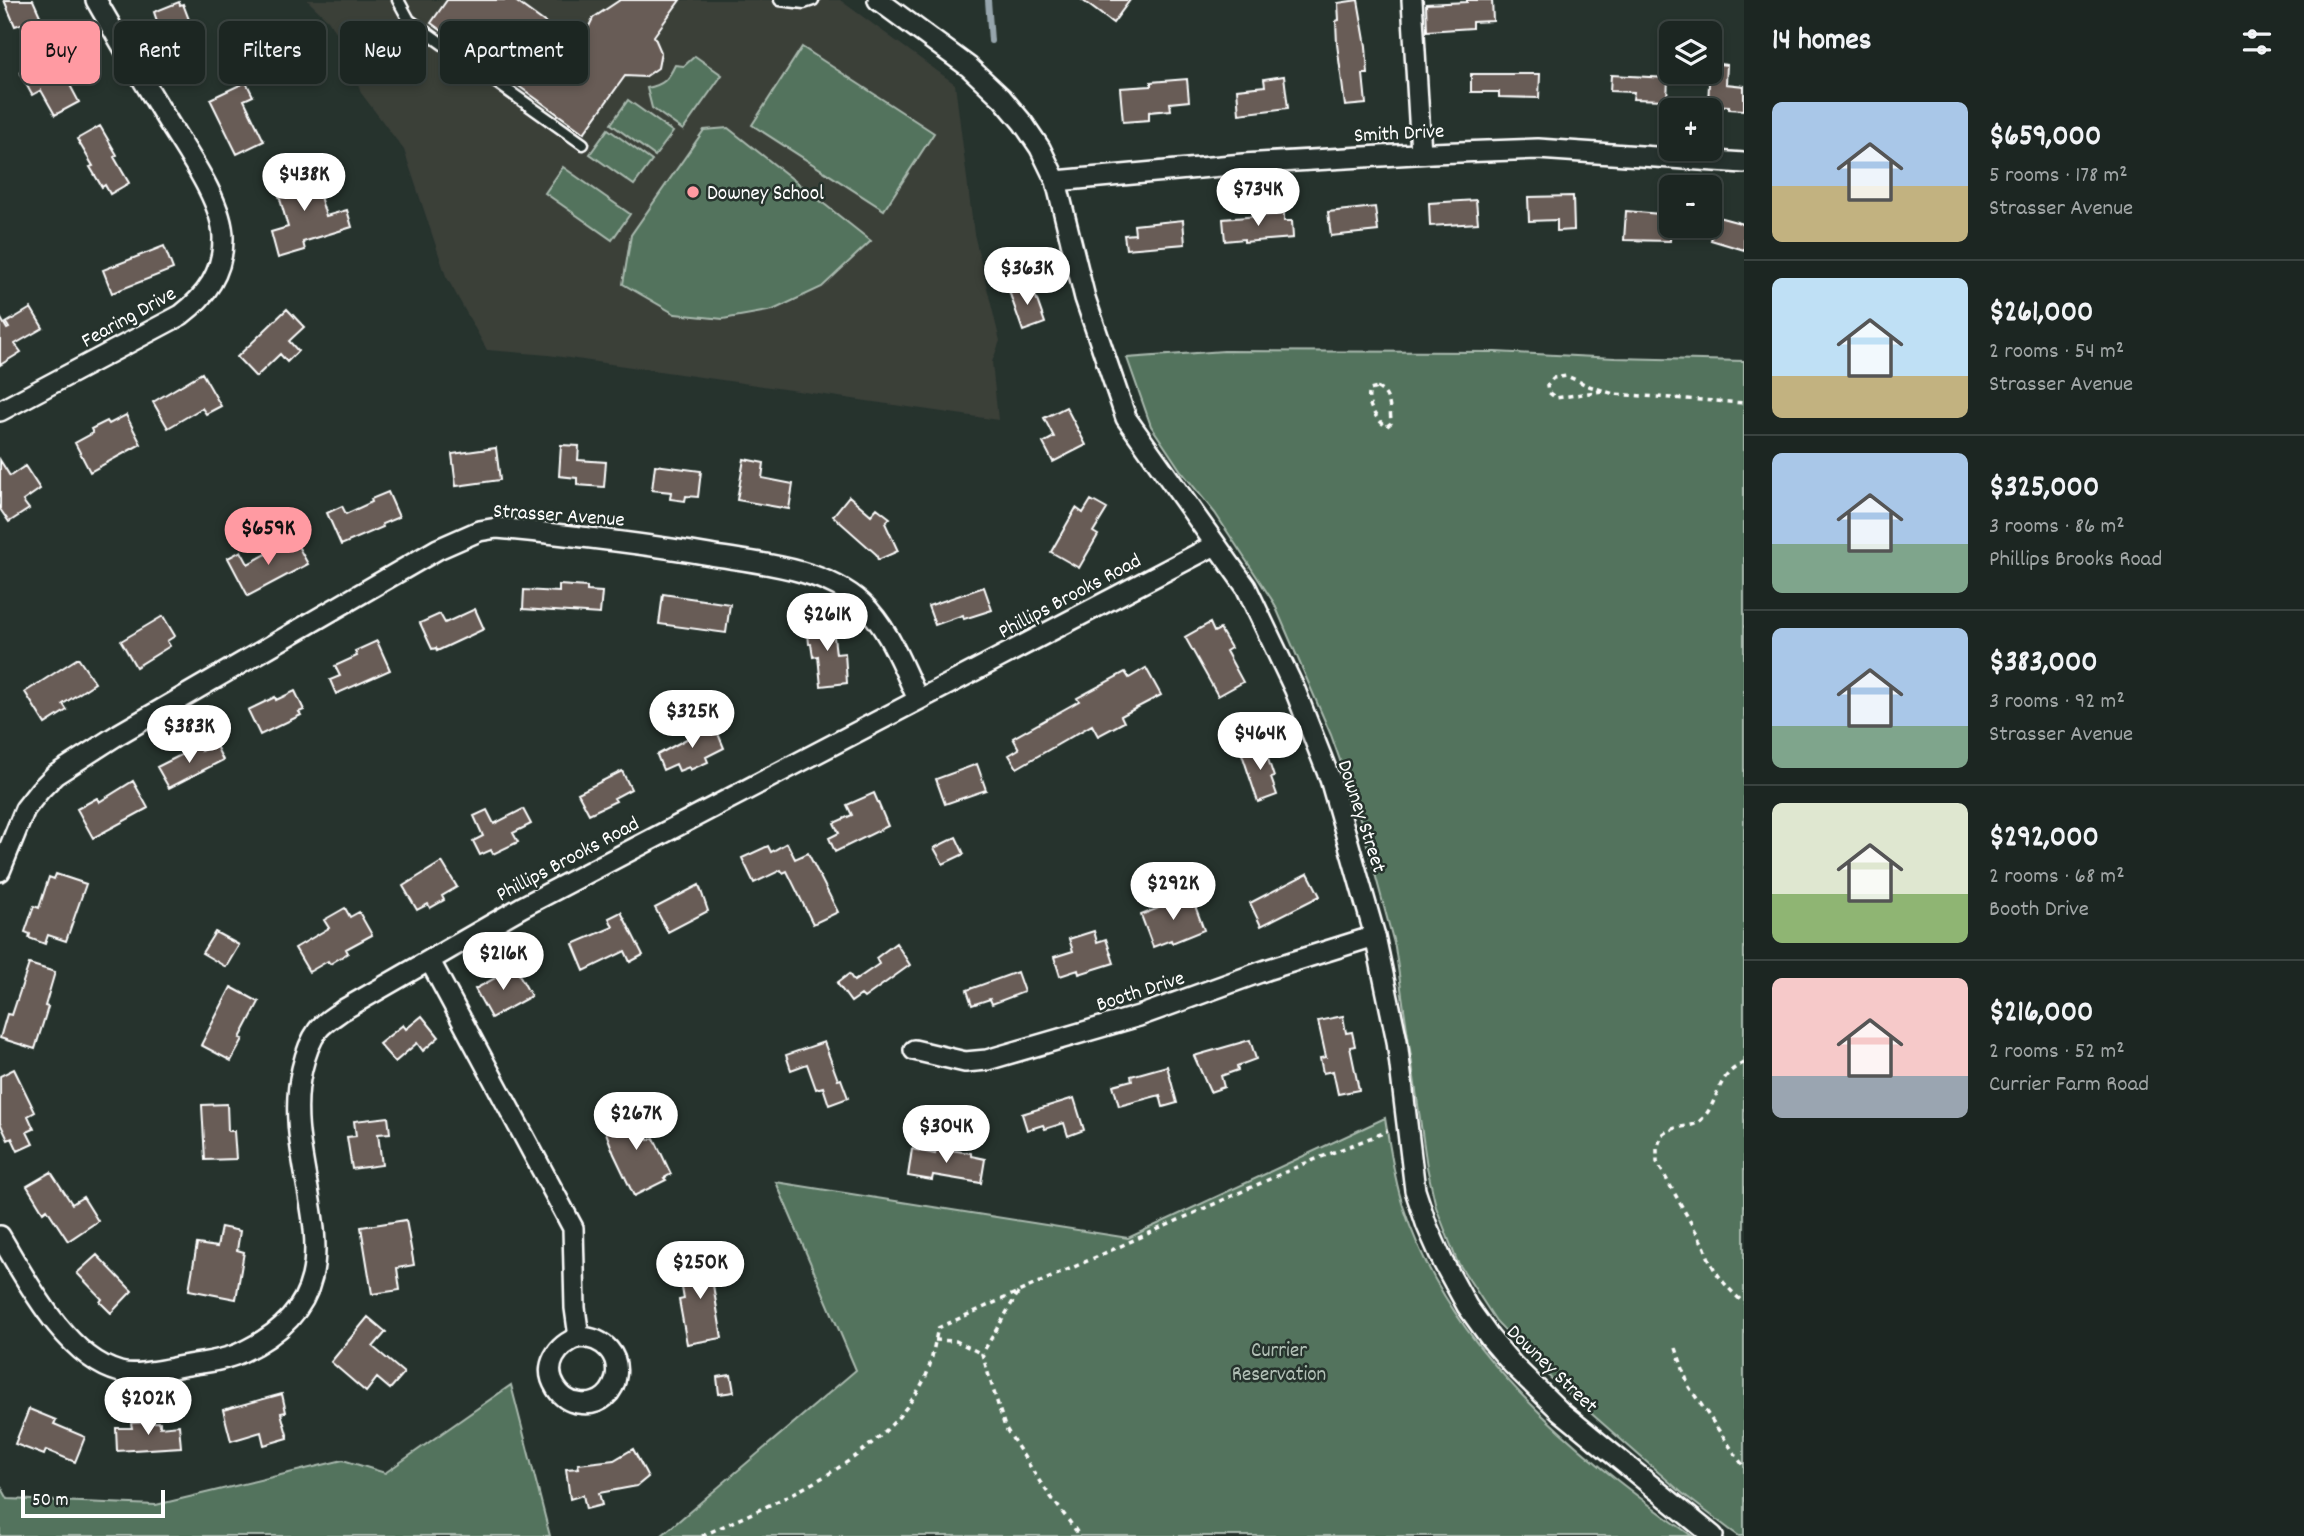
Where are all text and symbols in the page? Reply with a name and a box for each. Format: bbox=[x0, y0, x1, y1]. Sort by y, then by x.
chip: Buy bbox=[21, 21, 100, 84]
chip: Rent bbox=[114, 21, 205, 84]
chip: Filters bbox=[219, 21, 326, 84]
chip: New bbox=[340, 21, 426, 84]
chip: Apartment bbox=[440, 21, 588, 84]
map controls bbox=[1659, 21, 1722, 238]
button: layers bbox=[1659, 21, 1722, 84]
text: 14 homes bbox=[1772, 21, 1871, 64]
icon: filters bbox=[2238, 23, 2276, 61]
button: + bbox=[1659, 98, 1722, 161]
text: $659,000 bbox=[1989, 117, 2101, 160]
street label: Smith Drive bbox=[1353, 118, 1445, 152]
icon: home bbox=[1828, 130, 1912, 214]
pin: $438K bbox=[255, 154, 353, 213]
text: $438K bbox=[278, 159, 330, 192]
text: 5 rooms · 178 m² bbox=[1989, 160, 2128, 193]
pin: $734K bbox=[1209, 168, 1307, 228]
text: $734K bbox=[1233, 174, 1283, 207]
button: − bbox=[1659, 175, 1722, 238]
place label: Downey School bbox=[707, 180, 824, 210]
marker: Downey School bbox=[685, 184, 701, 200]
text: Strasser Avenue bbox=[1989, 193, 2133, 226]
pin: $363K bbox=[978, 247, 1076, 307]
text: $363K bbox=[1000, 253, 1054, 286]
street label: Fearing Drive bbox=[77, 280, 182, 357]
text: $261,000 bbox=[1989, 293, 2093, 336]
icon: home bbox=[1828, 306, 1912, 390]
text: 2 rooms · 54 m² bbox=[1989, 336, 2124, 369]
text: Strasser Avenue bbox=[1989, 369, 2133, 402]
text: $325,000 bbox=[1989, 468, 2099, 511]
icon: home bbox=[1828, 481, 1912, 565]
street label: Strasser Avenue bbox=[492, 497, 625, 537]
pin: $659K bbox=[219, 508, 317, 567]
text: 3 rooms · 86 m² bbox=[1989, 511, 2125, 544]
text: $659K bbox=[241, 513, 295, 546]
text: Phillips Brooks Road bbox=[1989, 544, 2162, 577]
street label: Phillips Brooks Road bbox=[994, 547, 1147, 648]
pin: $261K bbox=[778, 594, 876, 653]
text: $261K bbox=[803, 599, 851, 632]
text: $383,000 bbox=[1989, 643, 2098, 686]
icon: home bbox=[1828, 656, 1912, 740]
text: 3 rooms · 92 m² bbox=[1989, 686, 2125, 719]
pin: $325K bbox=[643, 690, 741, 750]
text: $325K bbox=[665, 696, 719, 729]
pin: $383K bbox=[140, 706, 238, 765]
text: $383K bbox=[163, 711, 215, 744]
pin: $464K bbox=[1211, 712, 1309, 772]
text: $464K bbox=[1234, 718, 1286, 751]
text: Strasser Avenue bbox=[1989, 719, 2133, 752]
street label: Downey Street bbox=[1328, 757, 1393, 877]
street label: Phillips Brooks Road bbox=[492, 810, 645, 911]
text: $292,000 bbox=[1989, 818, 2099, 861]
icon: home bbox=[1828, 831, 1912, 915]
text: 2 rooms · 68 m² bbox=[1989, 861, 2125, 894]
pin: $292K bbox=[1124, 862, 1222, 922]
text: $292K bbox=[1147, 868, 1199, 901]
text: Booth Drive bbox=[1989, 894, 2089, 927]
pin: $216K bbox=[454, 932, 552, 992]
text: $216K bbox=[479, 938, 527, 971]
street label: Booth Drive bbox=[1093, 964, 1189, 1021]
text: $216,000 bbox=[1989, 993, 2093, 1036]
icon: home bbox=[1828, 1006, 1912, 1090]
text: 2 rooms · 52 m² bbox=[1989, 1036, 2125, 1069]
text: Currier Farm Road bbox=[1989, 1069, 2149, 1102]
pin: $267K bbox=[587, 1092, 685, 1152]
text: $267K bbox=[610, 1098, 662, 1131]
pin: $304K bbox=[897, 1106, 995, 1165]
text: $304K bbox=[919, 1111, 973, 1144]
pin: $250K bbox=[651, 1242, 749, 1301]
text: $250K bbox=[672, 1247, 728, 1280]
street label: Downey Street bbox=[1498, 1319, 1604, 1422]
park label: Currier Reservation bbox=[1232, 1337, 1326, 1391]
pin: $202K bbox=[99, 1378, 197, 1437]
text: $202K bbox=[121, 1383, 175, 1416]
scale bar bbox=[21, 1487, 164, 1519]
text: 50 m bbox=[32, 1488, 69, 1515]

